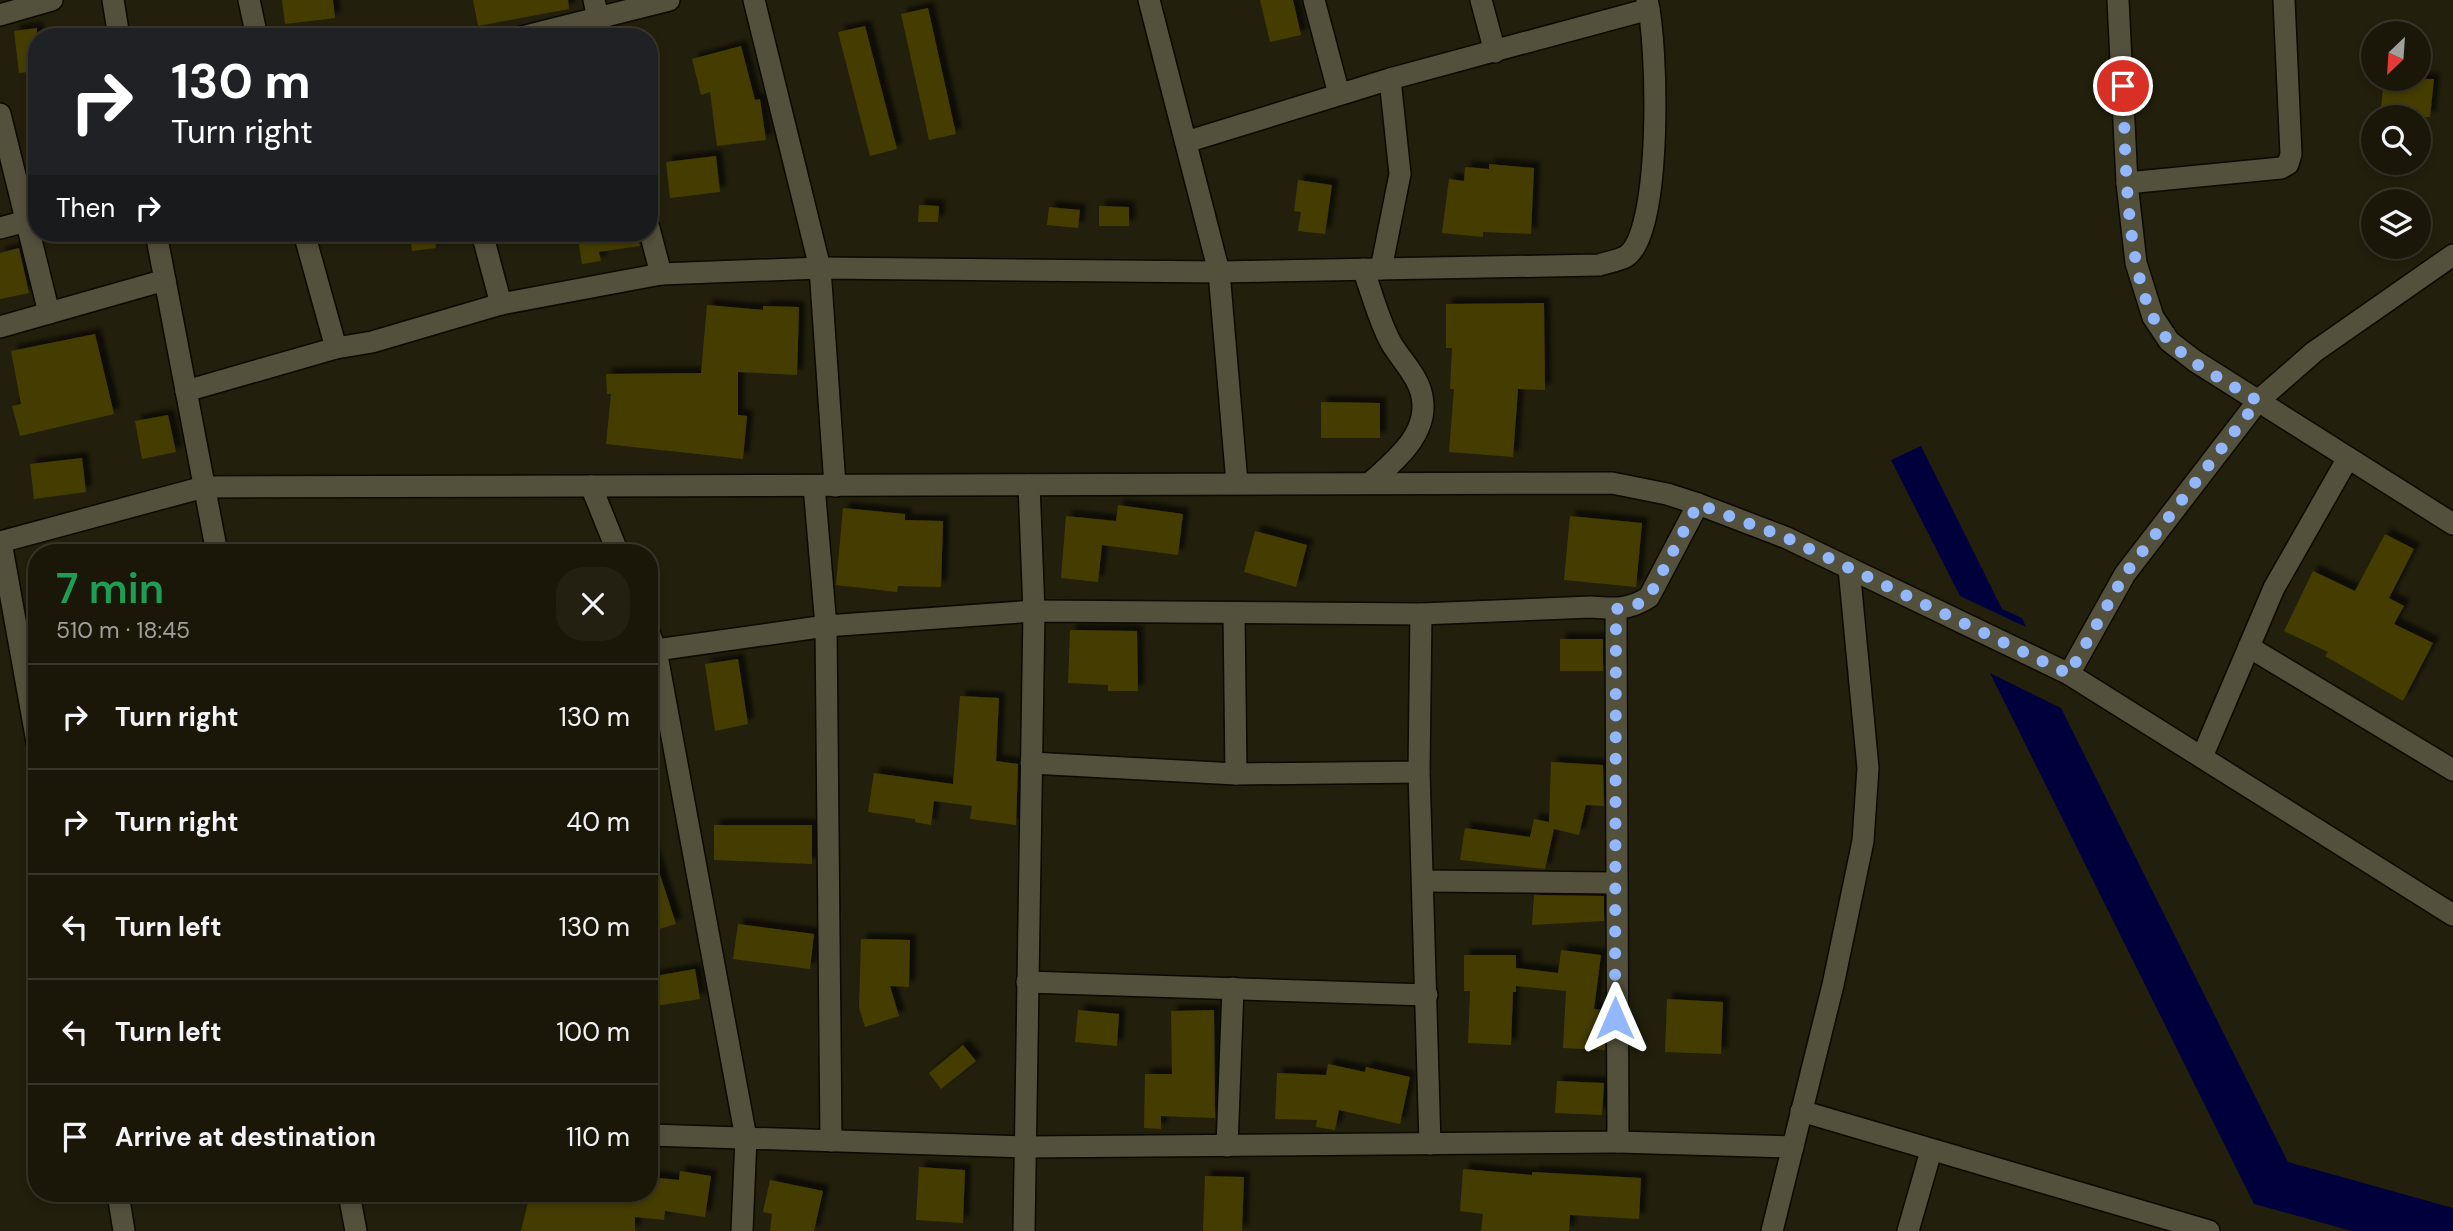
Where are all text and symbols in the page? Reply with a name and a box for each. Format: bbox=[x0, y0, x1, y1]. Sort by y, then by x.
north arrow bbox=[2361, 21, 2431, 91]
map controls bbox=[2361, 21, 2431, 259]
text: 130 m bbox=[171, 49, 311, 113]
icon: right bbox=[56, 56, 147, 147]
pin bbox=[2093, 56, 2153, 116]
icon: arrive bbox=[2104, 67, 2142, 105]
button: search bbox=[2361, 105, 2431, 175]
text: Turn right bbox=[171, 111, 313, 153]
icon: right bbox=[129, 189, 167, 227]
button: layers bbox=[2361, 189, 2431, 259]
text: Then bbox=[56, 191, 115, 225]
text: 7 min bbox=[56, 561, 164, 616]
button: close bbox=[556, 567, 630, 641]
text: 510 m · 18:45 bbox=[56, 615, 190, 645]
icon: right bbox=[56, 698, 94, 736]
text: Turn right bbox=[115, 700, 239, 734]
text: 130 m bbox=[559, 700, 630, 734]
icon: right bbox=[56, 803, 94, 841]
text: Turn right bbox=[115, 805, 239, 839]
text: 40 m bbox=[566, 805, 630, 839]
icon: left bbox=[56, 908, 94, 946]
text: Turn left bbox=[115, 910, 222, 944]
text: 130 m bbox=[559, 910, 630, 944]
position arrow bbox=[1578, 981, 1652, 1055]
icon: left bbox=[56, 1013, 94, 1051]
text: Turn left bbox=[115, 1015, 222, 1049]
text: 100 m bbox=[556, 1015, 630, 1049]
icon: arrive bbox=[56, 1118, 94, 1156]
text: Arrive at destination bbox=[115, 1120, 376, 1154]
text: 110 m bbox=[566, 1120, 630, 1154]

